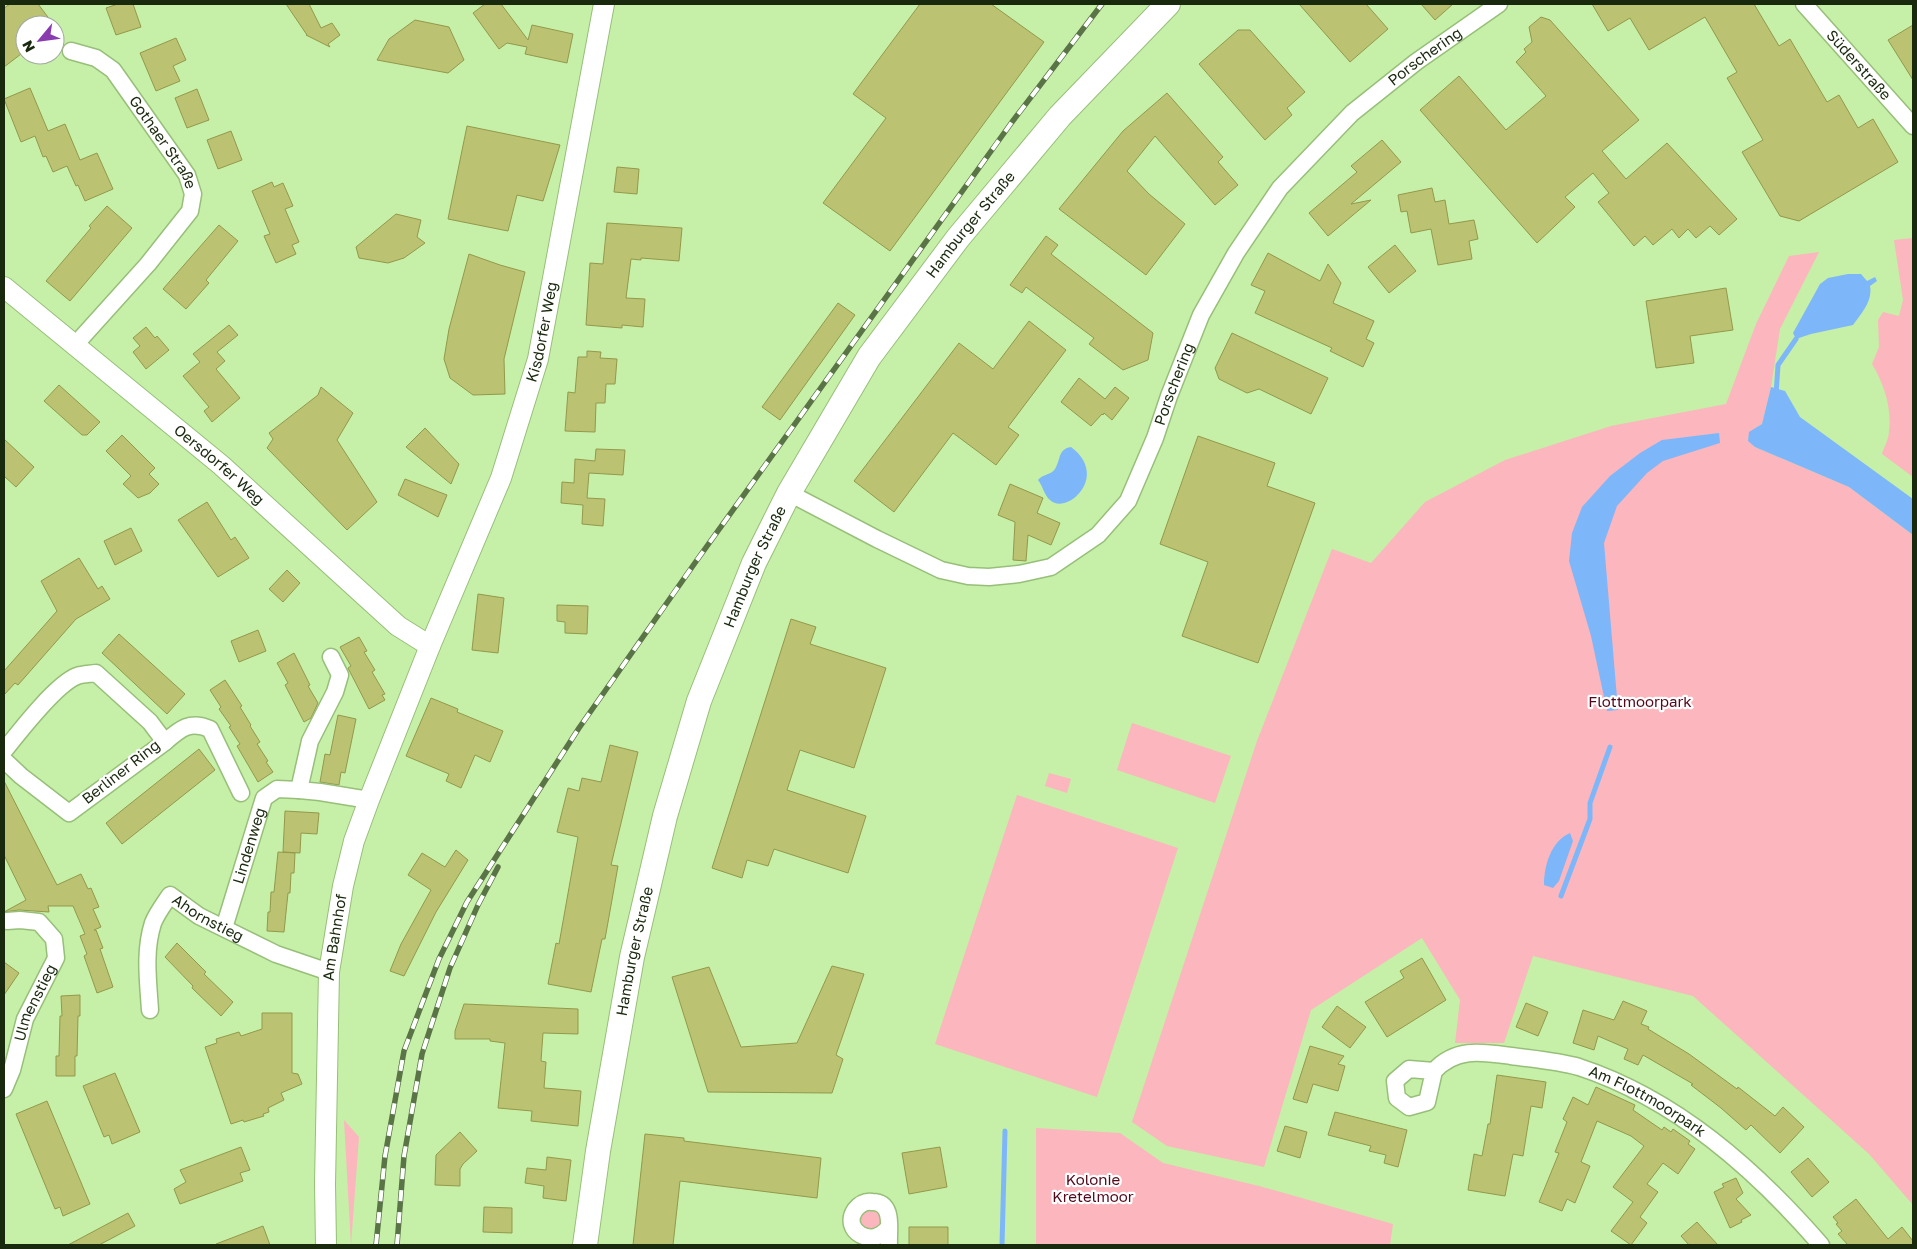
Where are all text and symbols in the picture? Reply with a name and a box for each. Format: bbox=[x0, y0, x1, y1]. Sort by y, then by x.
north arrow bbox=[15, 15, 65, 65]
street label: Porschering bbox=[1384, 23, 1465, 89]
street label: Süderstraße bbox=[1823, 26, 1896, 104]
text: N bbox=[18, 38, 38, 55]
street label: Gothaer Straße bbox=[126, 92, 201, 191]
street label: Hamburger Straße bbox=[921, 167, 1018, 281]
street label: Kisdorfer Weg bbox=[521, 280, 560, 384]
street label: Porschering bbox=[1150, 340, 1197, 427]
street label: Oersdorfer Weg bbox=[171, 420, 268, 508]
street label: Hamburger Straße bbox=[719, 502, 789, 630]
park label: Flottmoorpark bbox=[1588, 692, 1692, 710]
street label: Berliner Ring bbox=[78, 735, 163, 807]
street label: Lindenweg bbox=[228, 805, 269, 886]
street label: Hamburger Straße bbox=[612, 884, 656, 1017]
street label: Ahornstieg bbox=[169, 890, 247, 945]
street label: Am Bahnhof bbox=[319, 892, 350, 981]
street label: Ulmenstieg bbox=[10, 961, 59, 1043]
street label: Am Flottmoorpark bbox=[1587, 1061, 1710, 1140]
park label: Kolonie Kretelmoor bbox=[1052, 1170, 1134, 1205]

